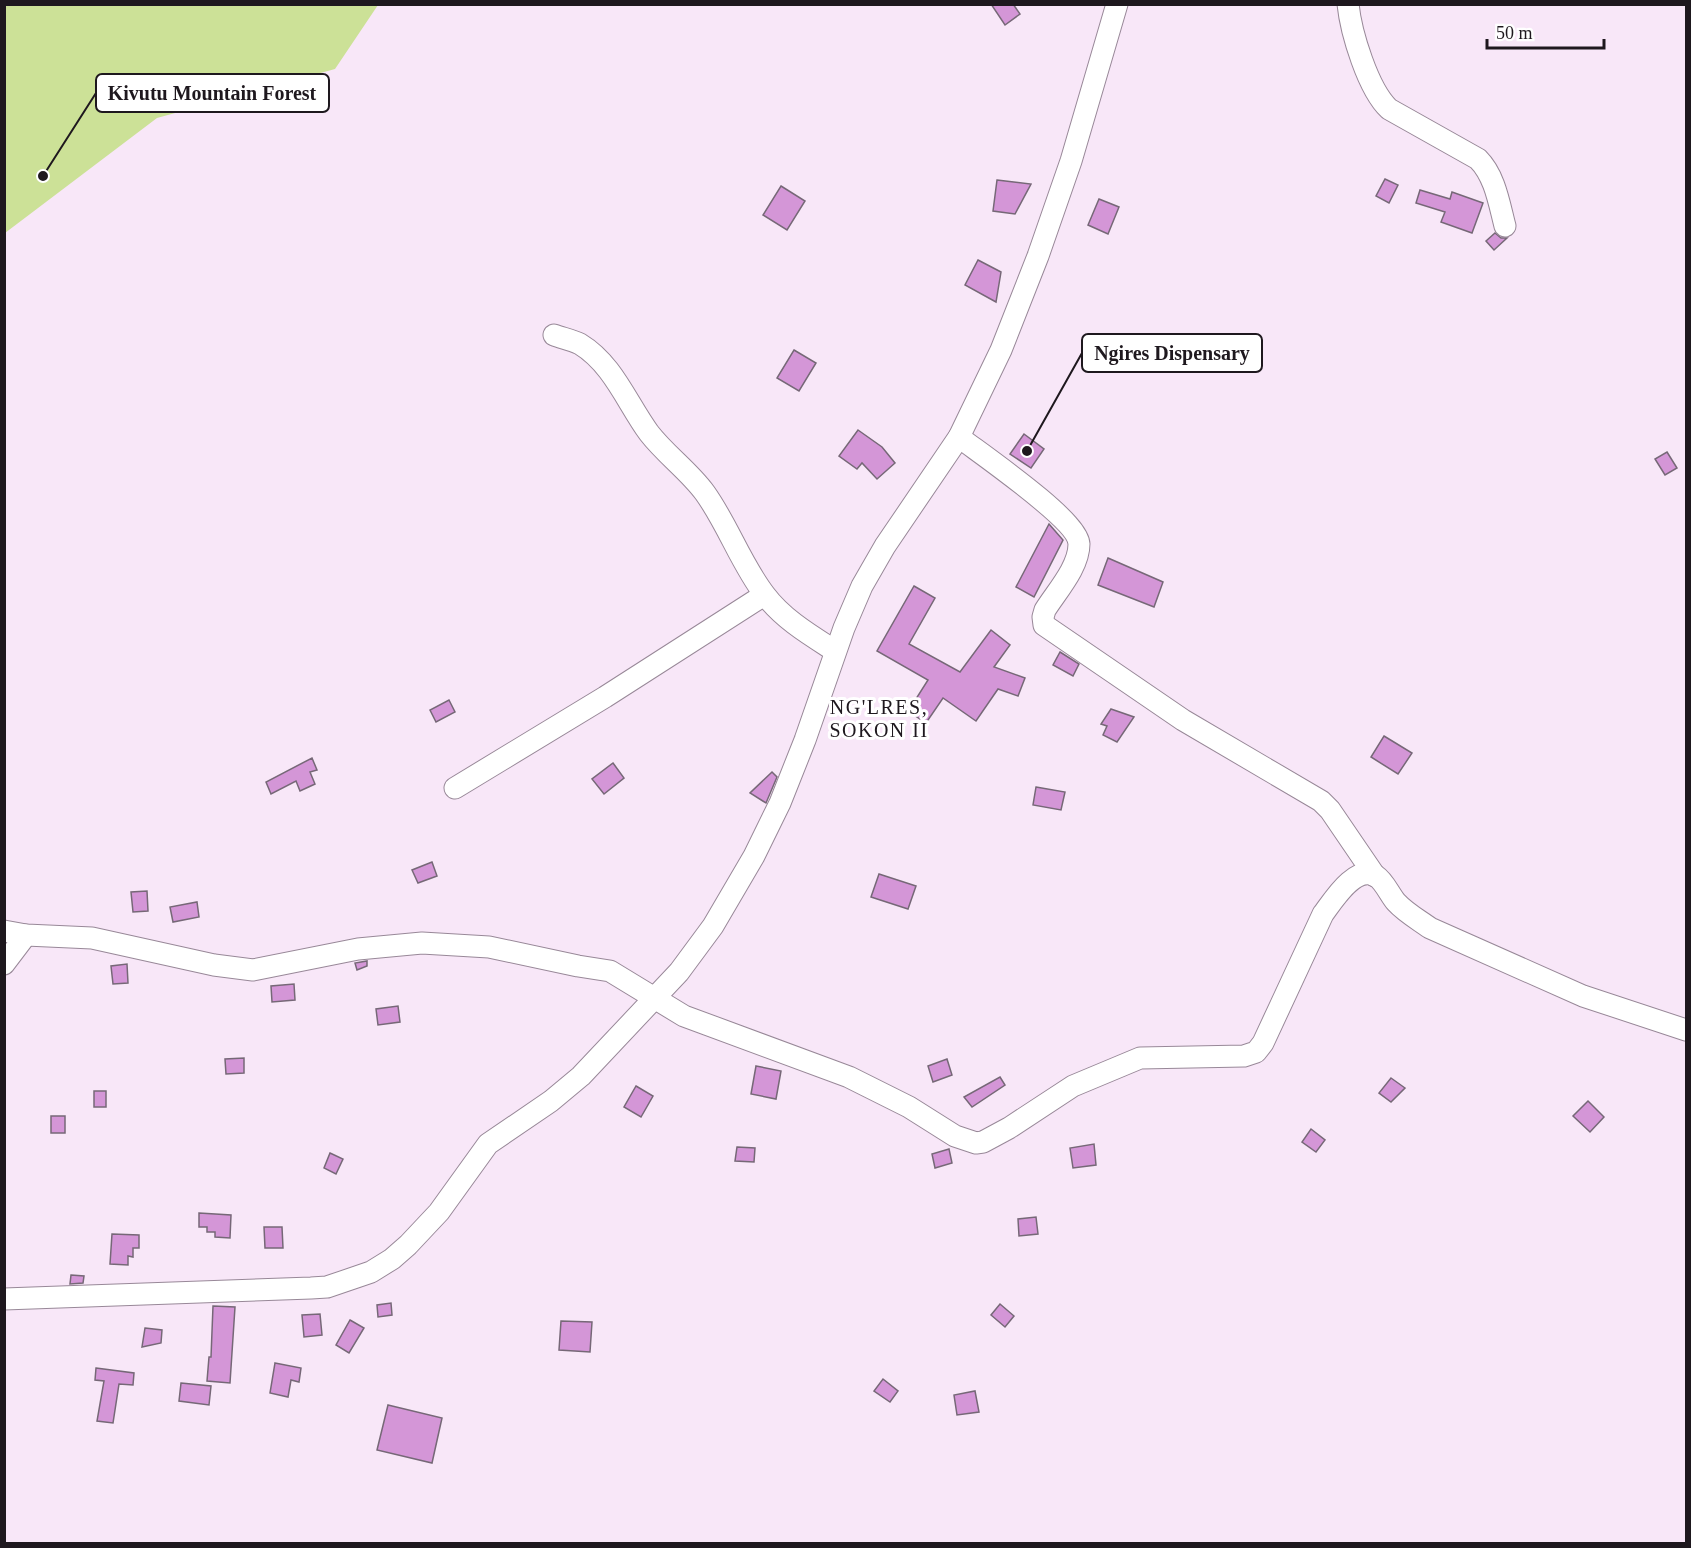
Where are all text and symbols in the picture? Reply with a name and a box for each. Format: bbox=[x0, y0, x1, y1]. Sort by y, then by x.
scale bar bbox=[1487, 12, 1604, 50]
text: 50 m bbox=[1496, 23, 1533, 43]
callout: Kivutu Mountain Forest bbox=[96, 74, 329, 112]
text: Kivutu Mountain Forest bbox=[108, 82, 317, 104]
callout: Ngires Dispensary bbox=[1082, 334, 1262, 372]
text: Ngires Dispensary bbox=[1094, 342, 1250, 365]
district label: NG'LRES, SOKON II bbox=[829, 696, 929, 741]

